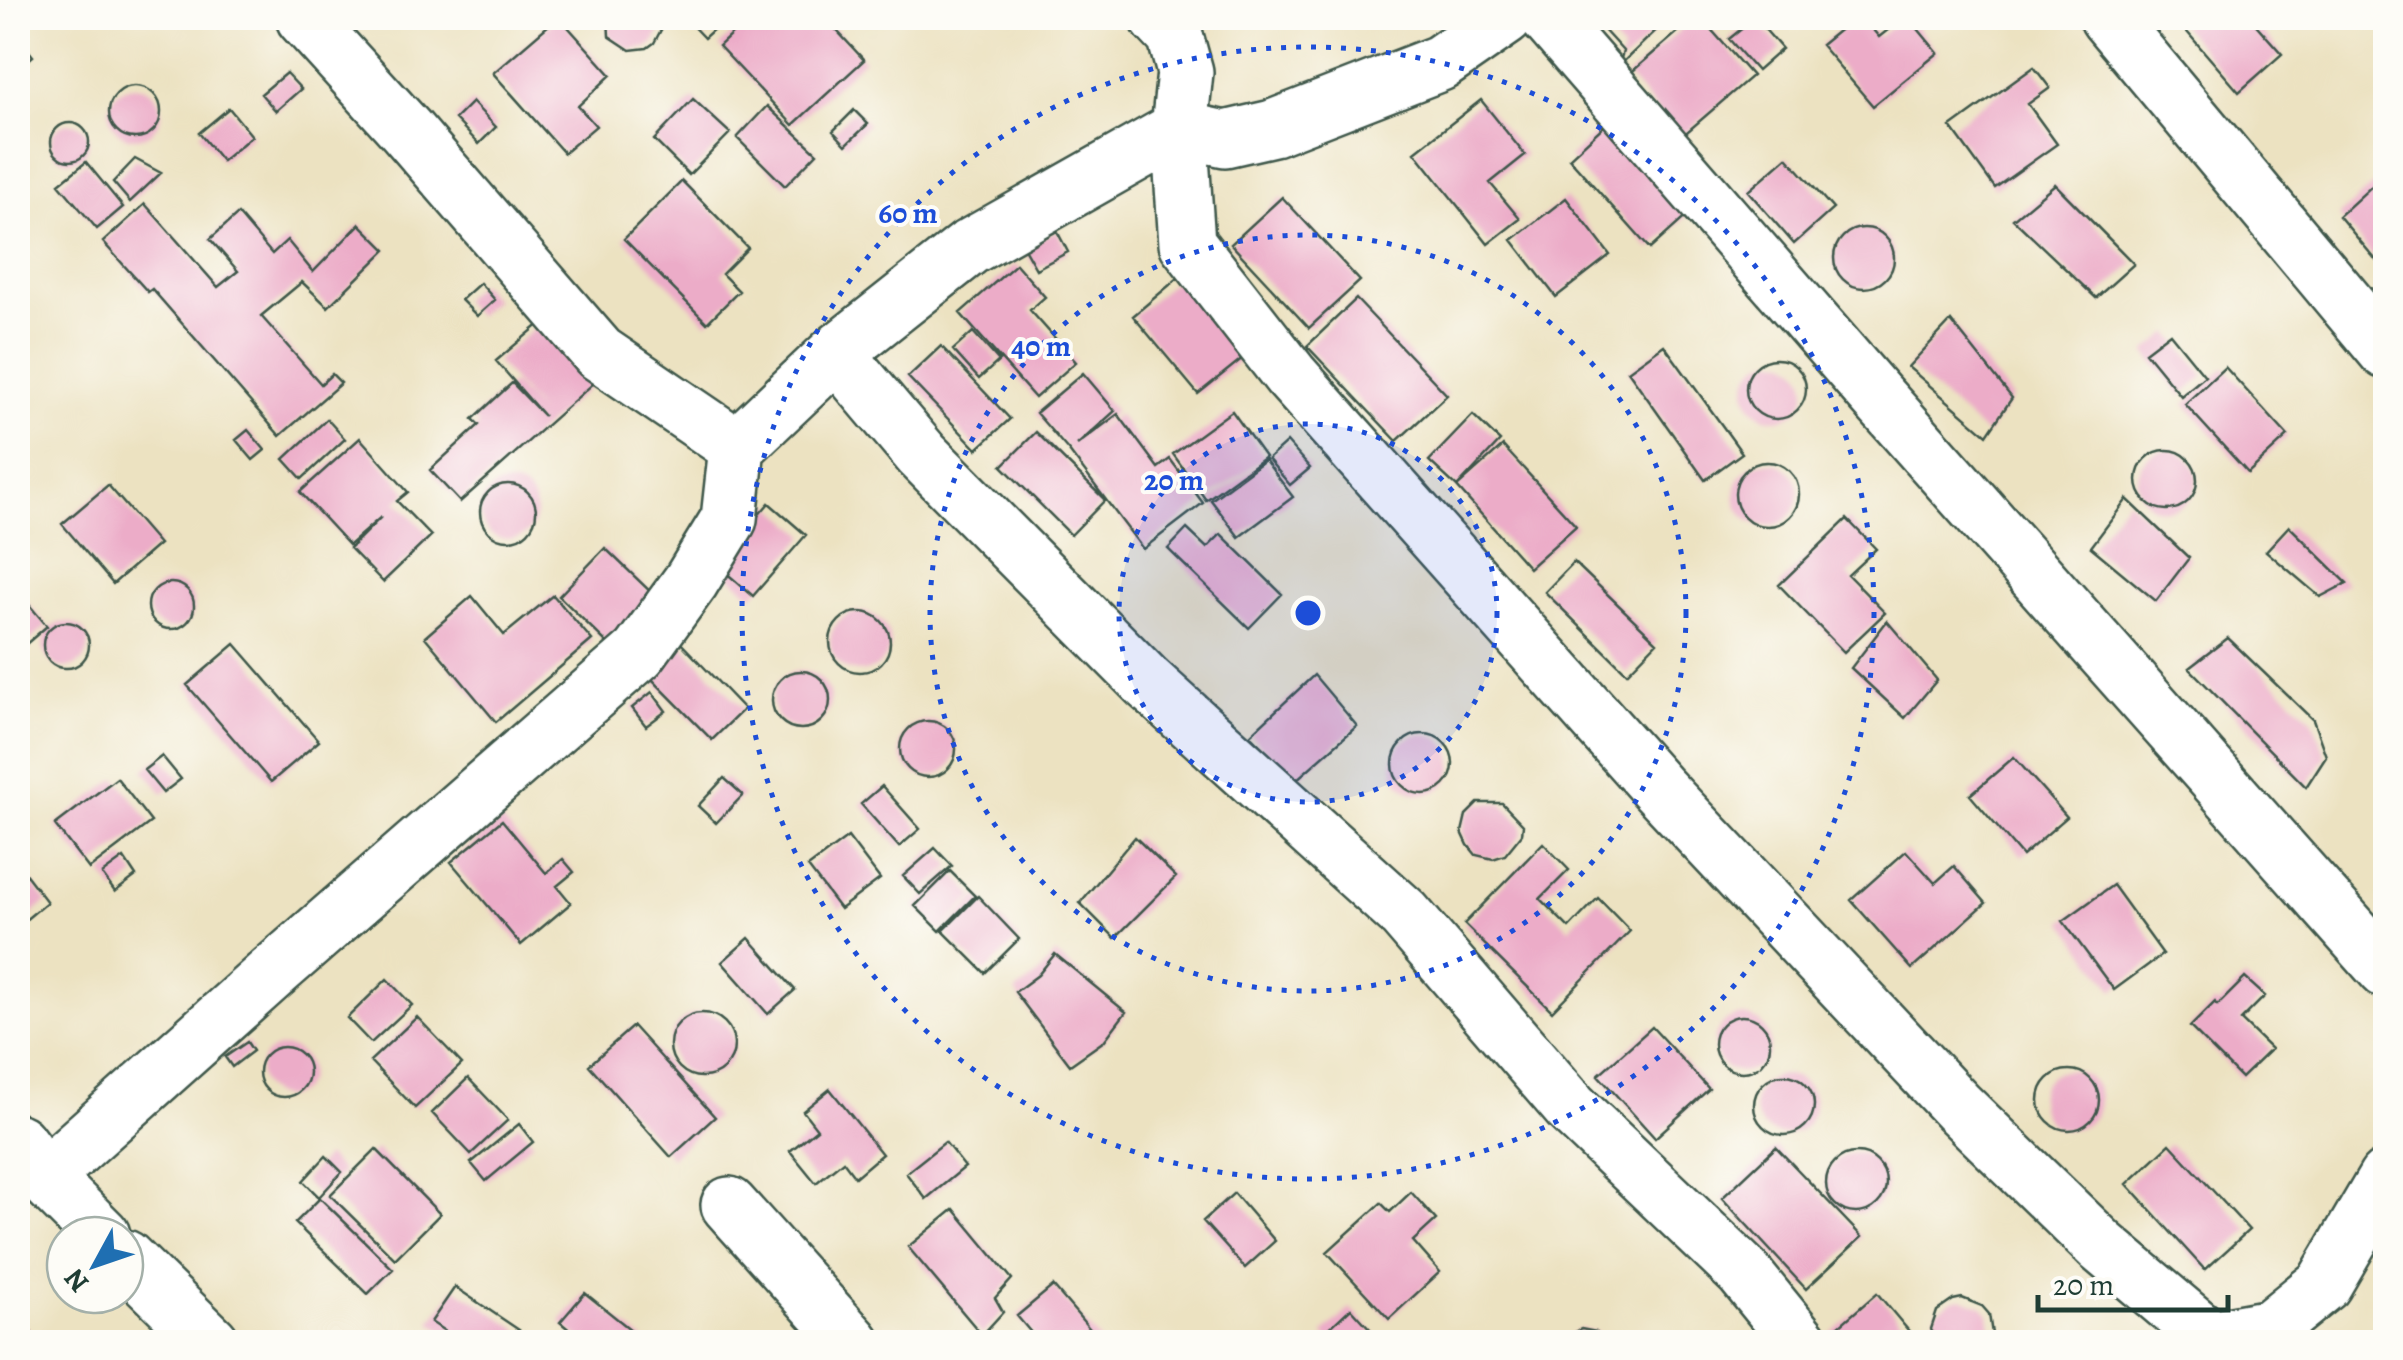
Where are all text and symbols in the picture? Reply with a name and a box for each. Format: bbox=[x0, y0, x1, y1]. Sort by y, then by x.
text: 60 m bbox=[878, 193, 938, 233]
text: 40 m bbox=[1011, 326, 1071, 366]
text: 20 m bbox=[1144, 460, 1204, 500]
centre of rings bbox=[1290, 595, 1326, 631]
north arrow bbox=[45, 1215, 145, 1315]
scale bar bbox=[2038, 1250, 2228, 1312]
text: N bbox=[56, 1260, 98, 1300]
text: 20 m bbox=[2053, 1265, 2114, 1305]

